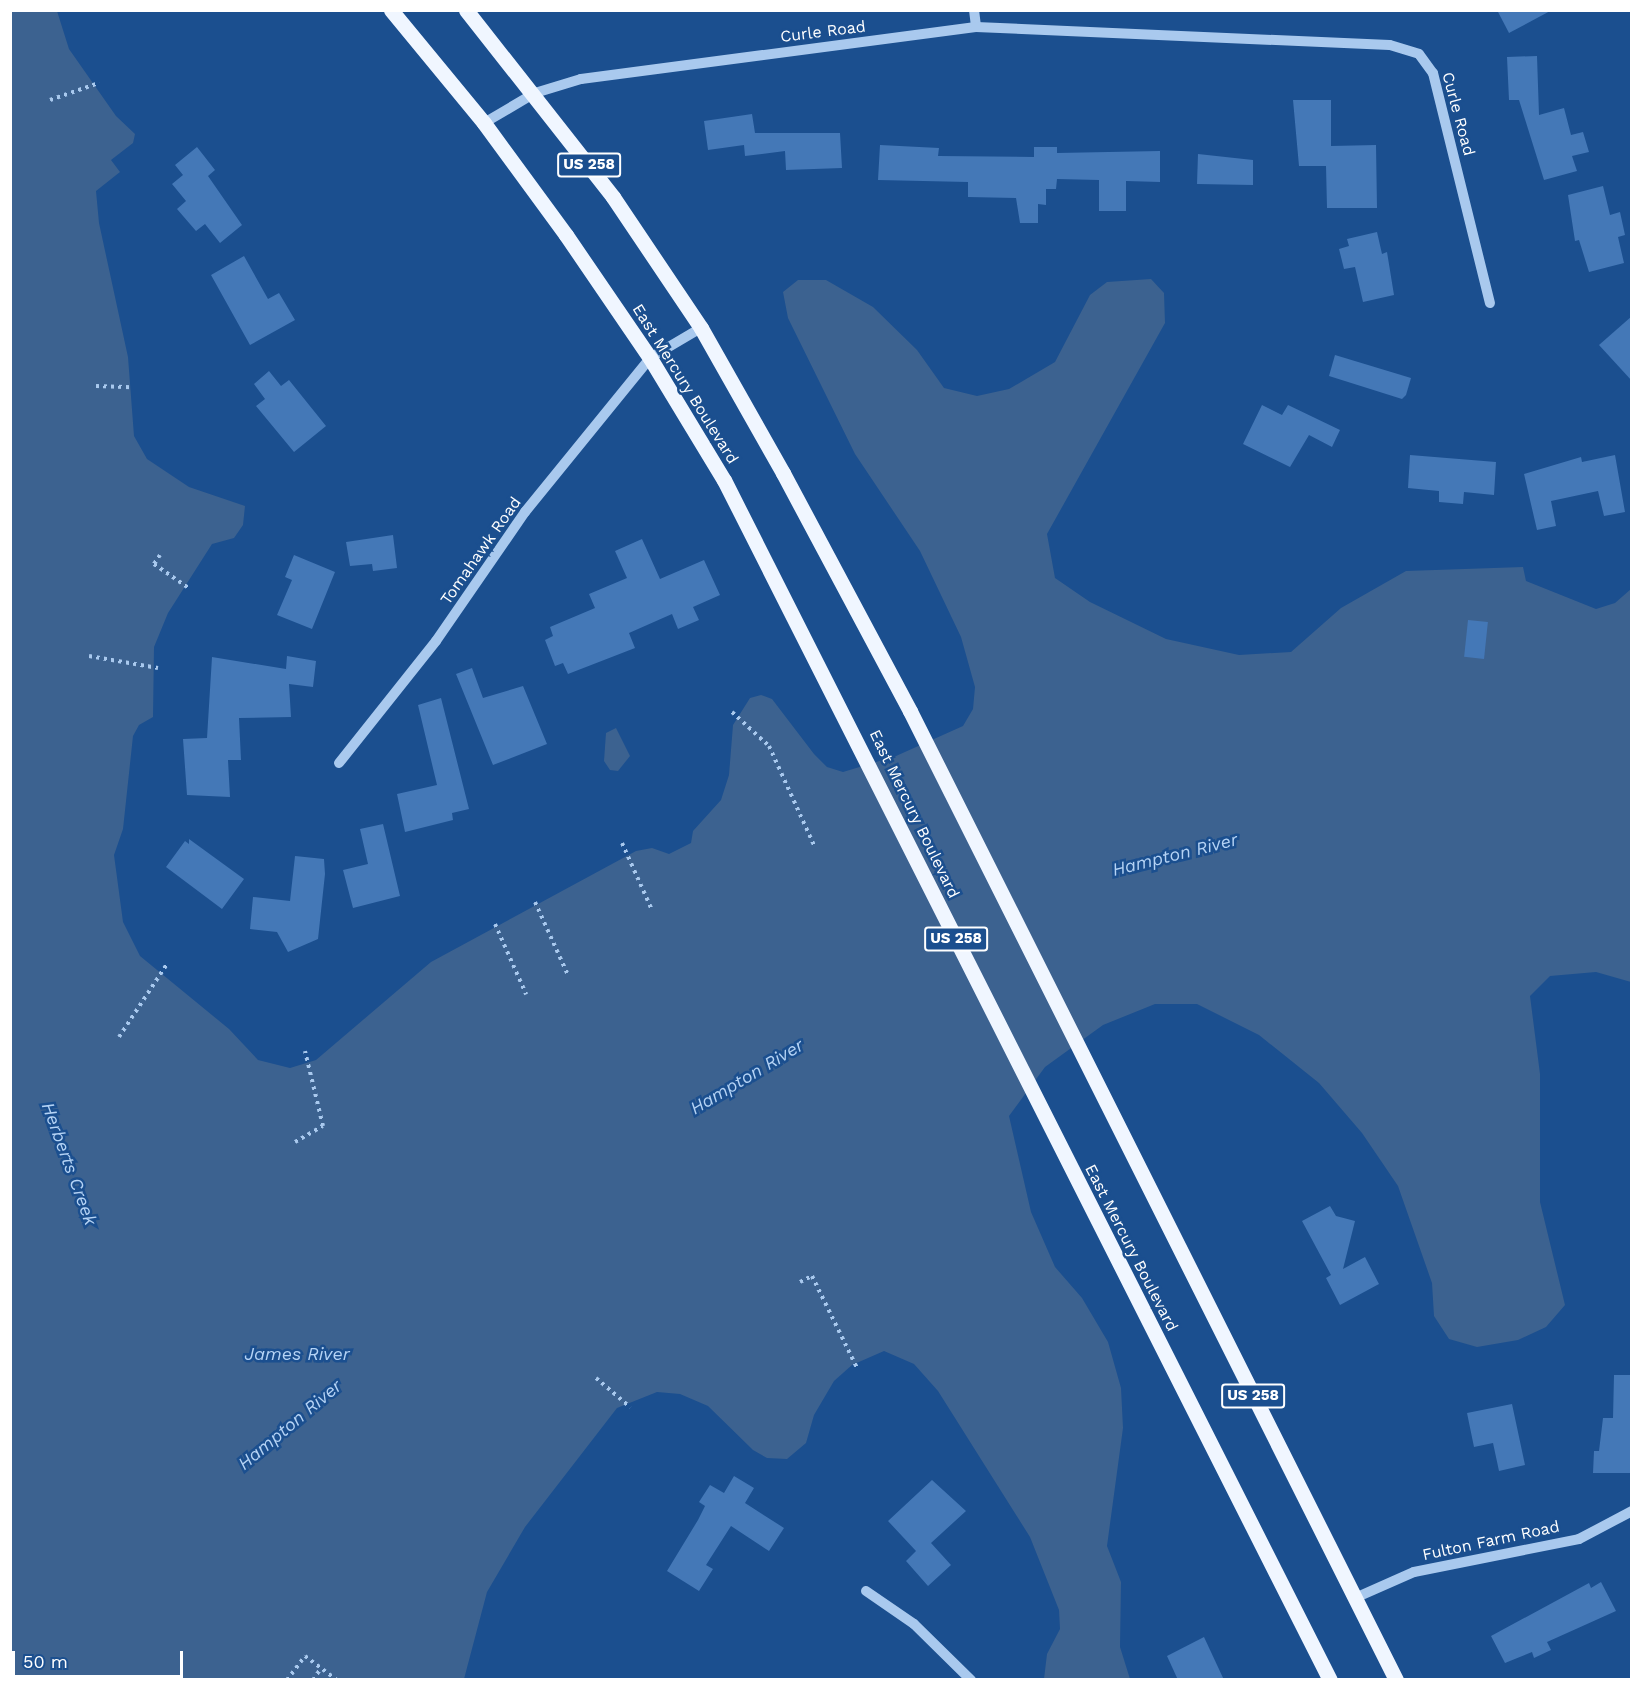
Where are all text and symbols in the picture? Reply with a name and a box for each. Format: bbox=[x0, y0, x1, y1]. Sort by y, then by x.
street label: Curle Road bbox=[779, 17, 867, 47]
street label: Curle Road bbox=[1438, 70, 1478, 158]
road number: US 258 bbox=[556, 153, 622, 177]
street label: East Mercury Boulevard bbox=[628, 300, 742, 468]
street label: Tomahawk Road bbox=[437, 493, 525, 609]
street label: East Mercury Boulevard bbox=[865, 727, 963, 901]
water label: Hampton River bbox=[1110, 829, 1240, 881]
road number: US 258 bbox=[923, 927, 989, 951]
water label: Hampton River bbox=[686, 1035, 808, 1119]
water label: Herberts Creek bbox=[37, 1099, 101, 1229]
street label: East Mercury Boulevard bbox=[1080, 1161, 1182, 1335]
water label: James River bbox=[244, 1343, 350, 1365]
water label: Hampton River bbox=[234, 1375, 346, 1475]
road number: US 258 bbox=[1220, 1384, 1286, 1408]
street label: Fulton Farm Road bbox=[1421, 1517, 1561, 1565]
scale bar bbox=[15, 1639, 186, 1677]
text: 50 m bbox=[23, 1651, 68, 1672]

